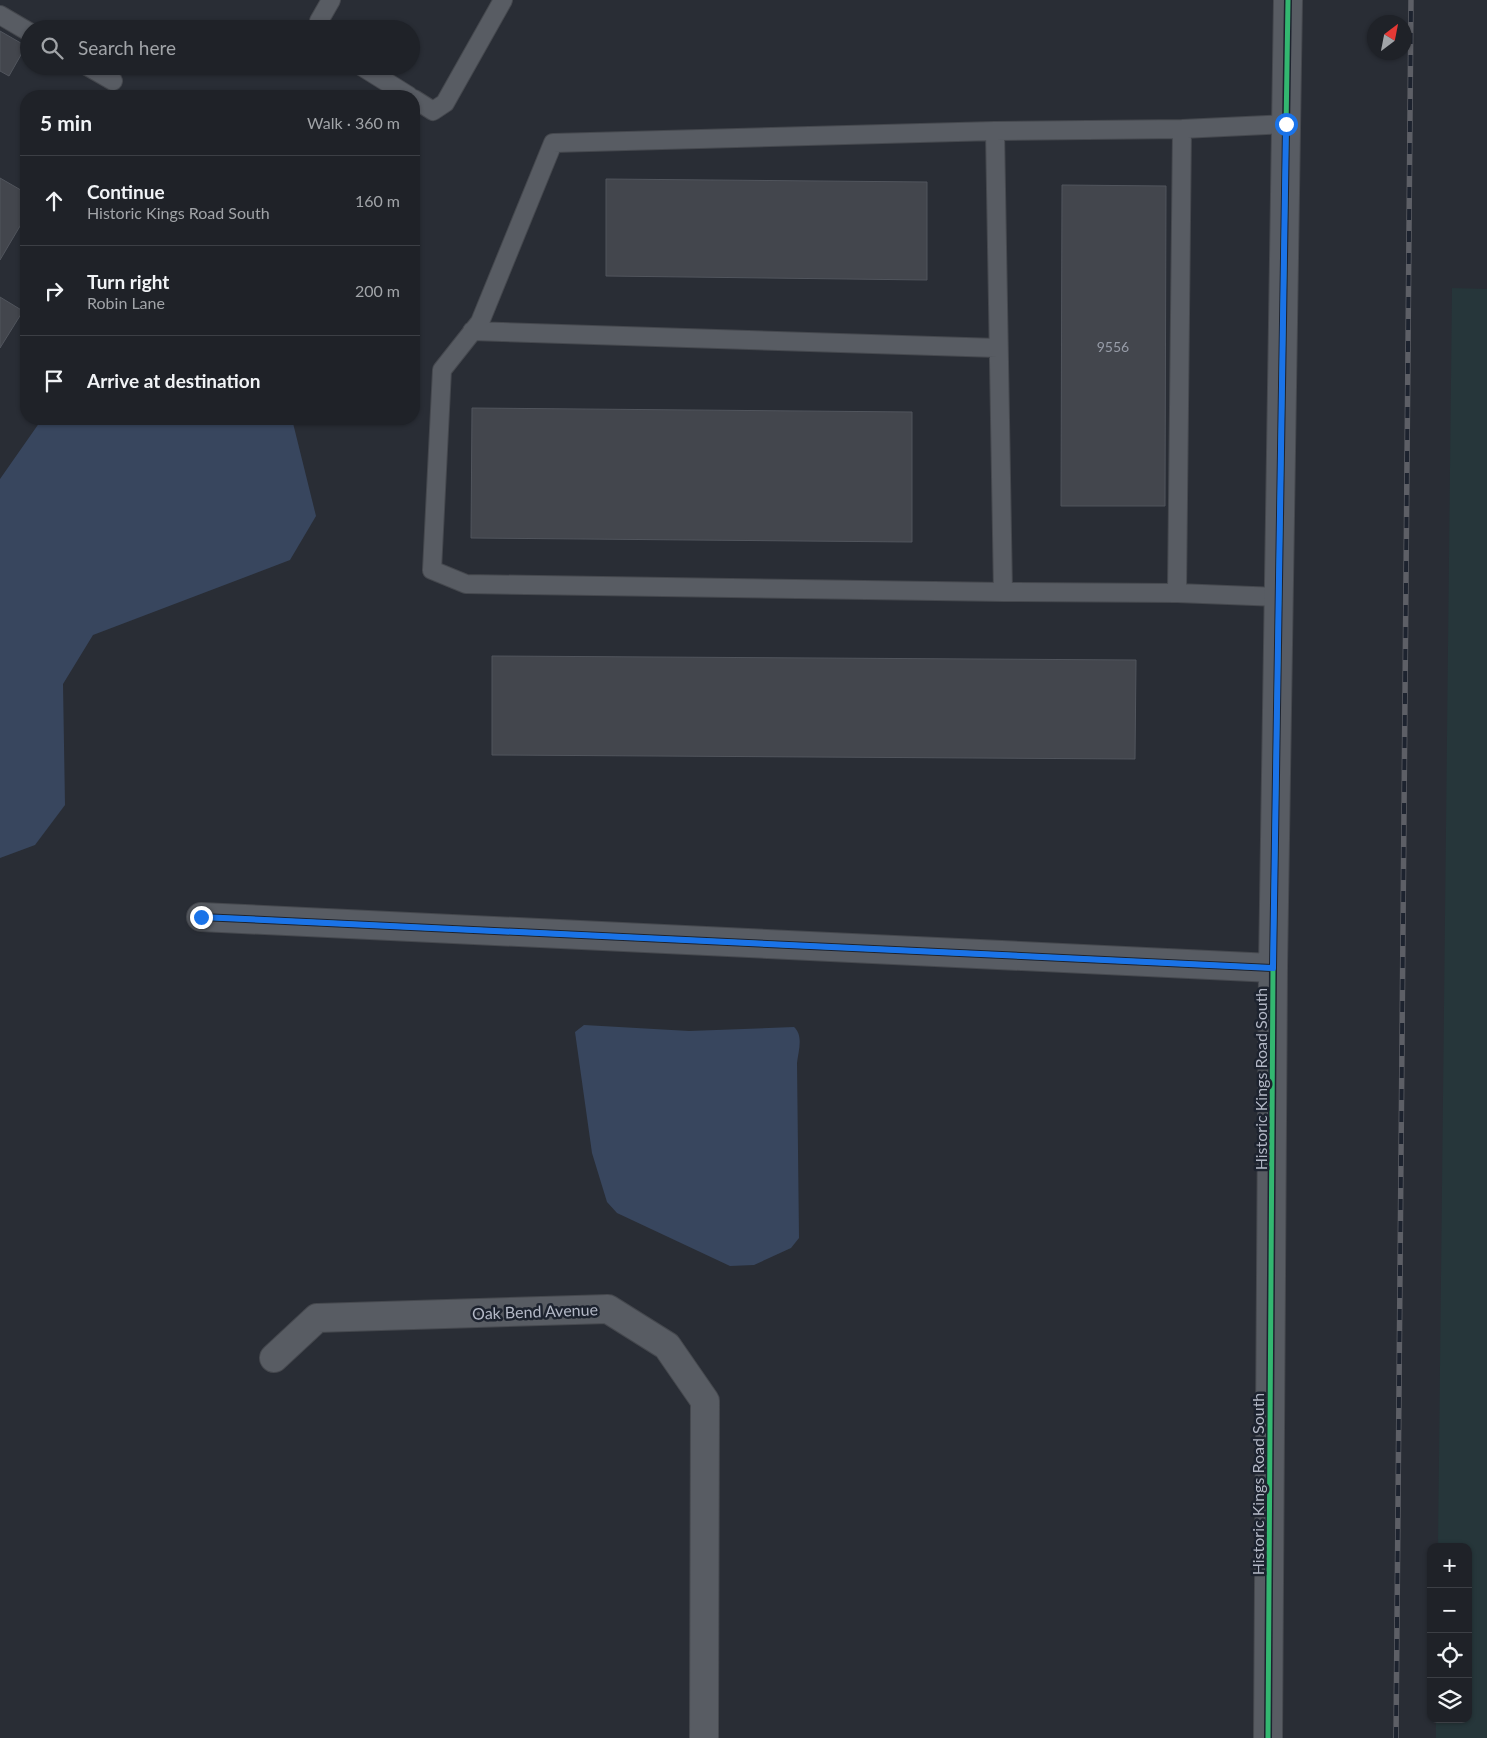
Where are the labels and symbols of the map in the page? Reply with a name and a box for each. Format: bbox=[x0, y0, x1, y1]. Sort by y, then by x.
north arrow bbox=[1367, 15, 1412, 60]
route start bbox=[1275, 113, 1298, 136]
house number: 9556 bbox=[1097, 338, 1129, 355]
route end bbox=[190, 906, 213, 929]
street label: Historic Kings Road South bbox=[1251, 988, 1270, 1170]
street label: Oak Bend Avenue bbox=[472, 1299, 598, 1323]
street label: Historic Kings Road South bbox=[1248, 1393, 1267, 1575]

